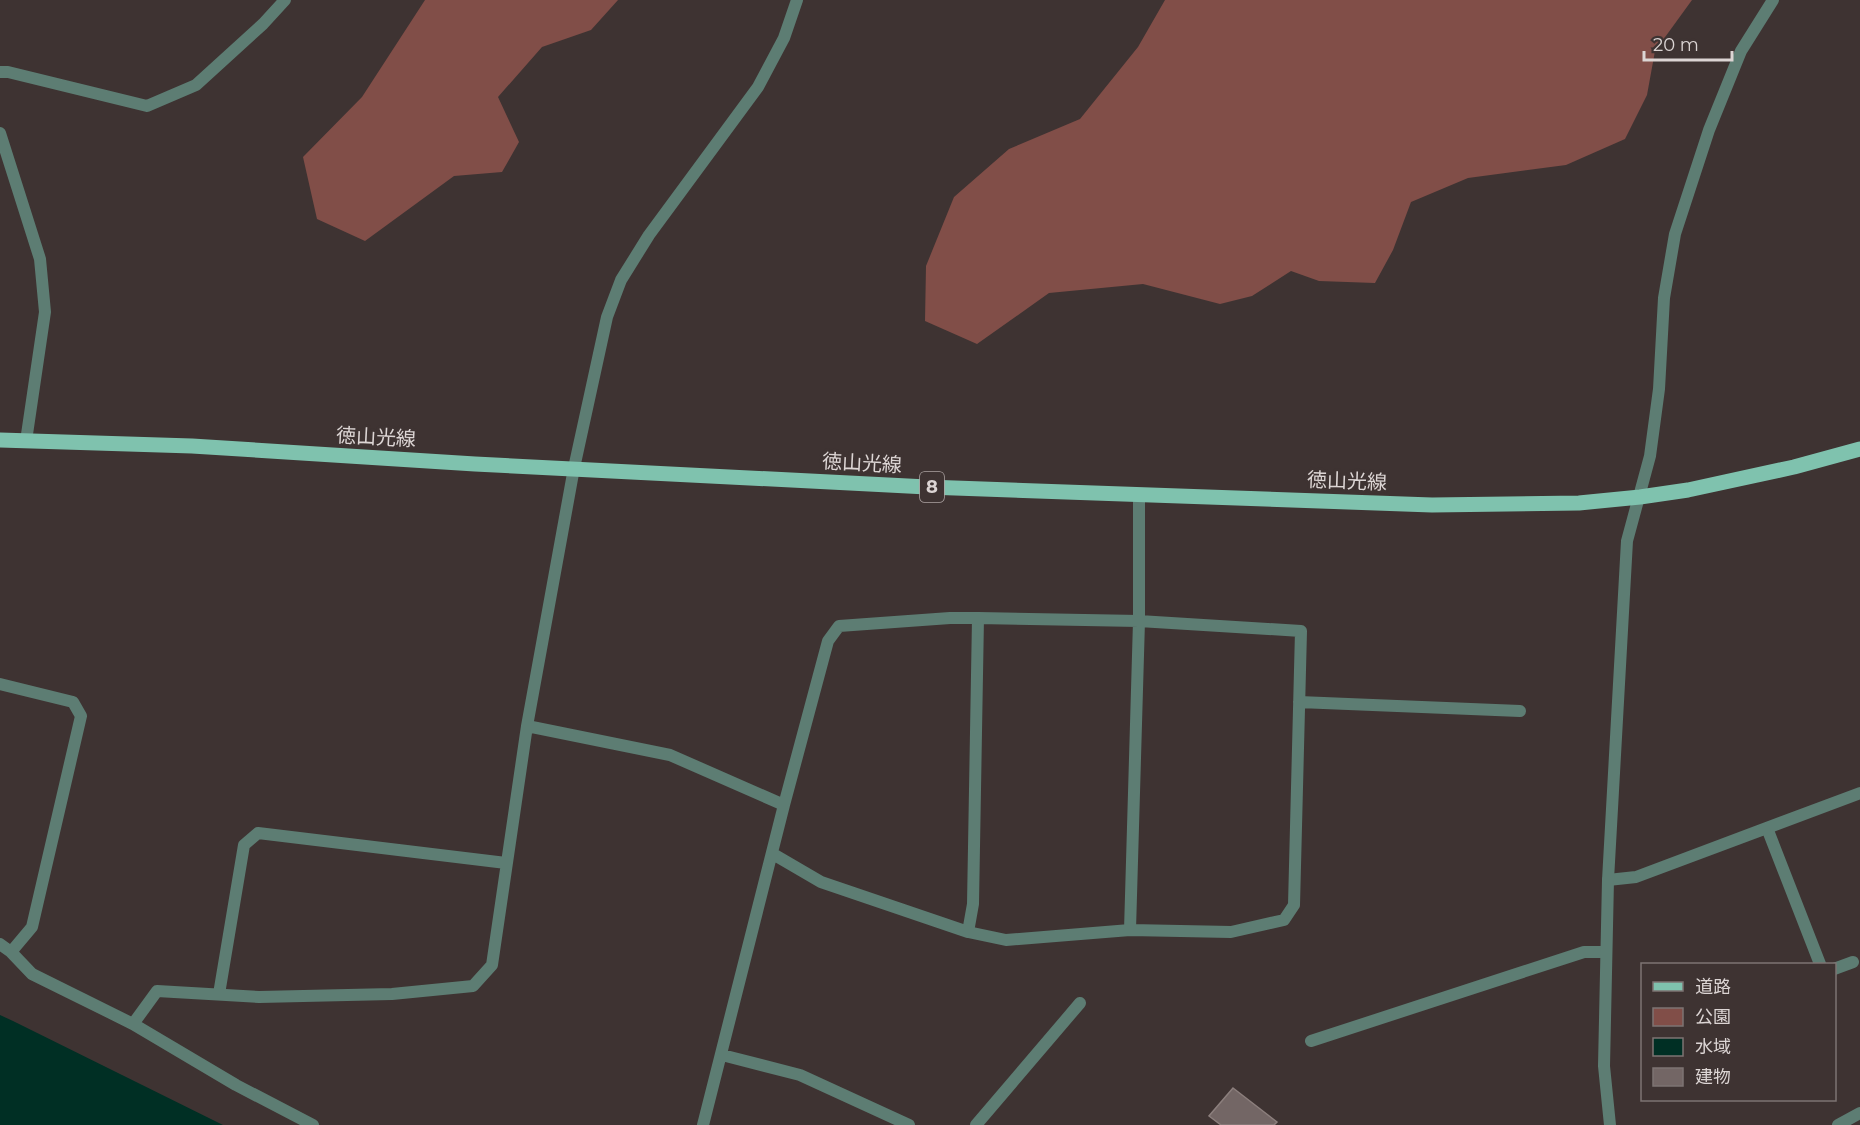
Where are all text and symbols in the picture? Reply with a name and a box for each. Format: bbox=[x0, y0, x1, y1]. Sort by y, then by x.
scale bar bbox=[1644, 24, 1732, 62]
text: 20 m bbox=[1653, 34, 1699, 56]
street label: 徳山光線 bbox=[335, 423, 417, 451]
street label: 徳山光線 bbox=[821, 449, 903, 477]
street label: 徳山光線 bbox=[1307, 468, 1387, 494]
road number: 8 bbox=[920, 472, 944, 502]
legend bbox=[1641, 963, 1836, 1101]
text: 道路 bbox=[1695, 976, 1731, 998]
text: 公園 bbox=[1695, 1006, 1731, 1028]
text: 水域 bbox=[1695, 1036, 1731, 1058]
text: 建物 bbox=[1695, 1066, 1731, 1088]

